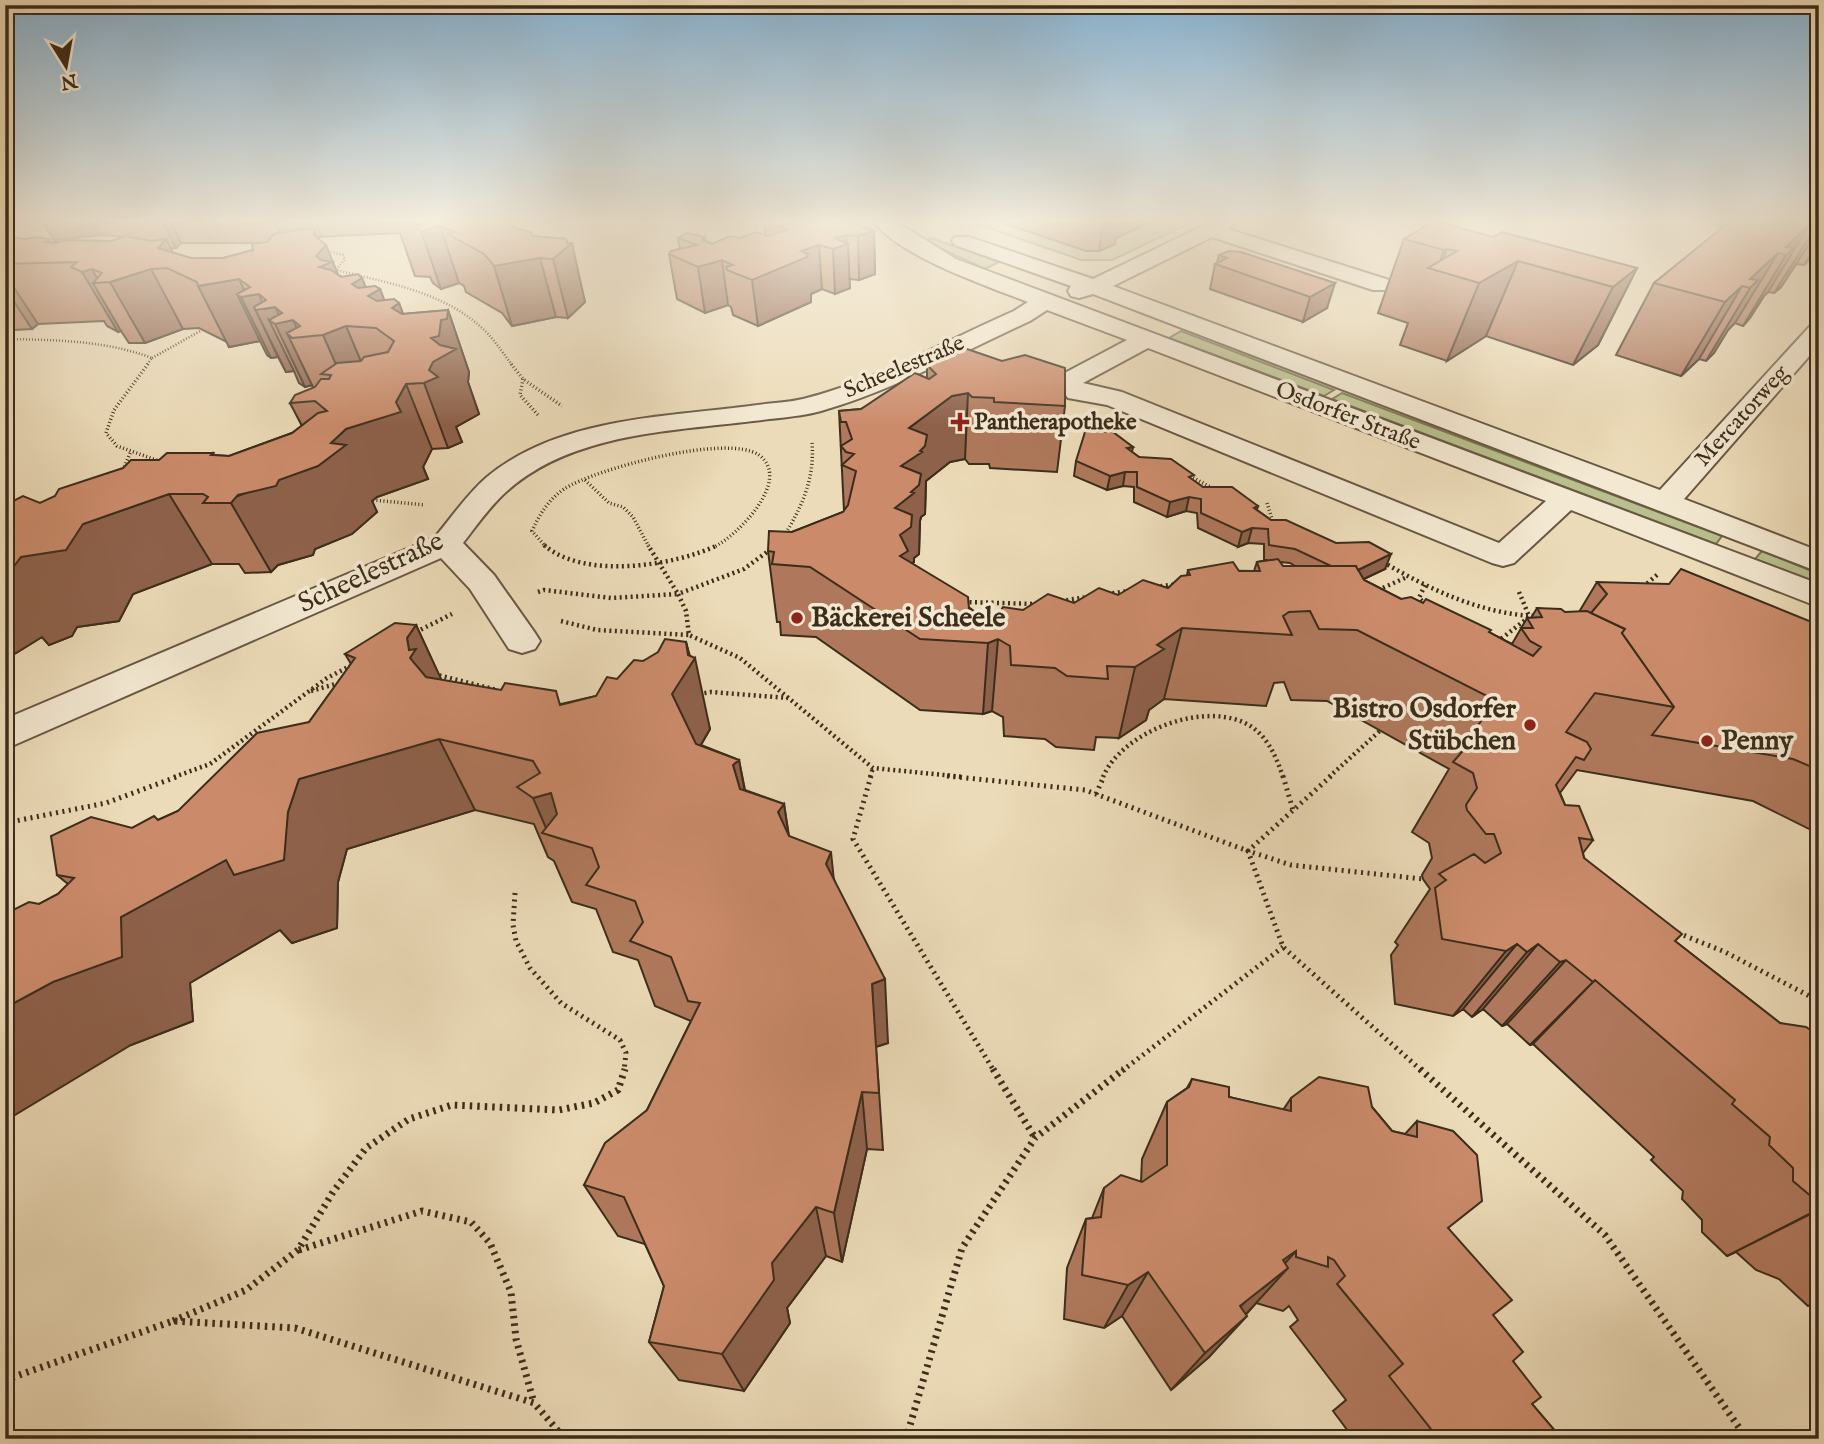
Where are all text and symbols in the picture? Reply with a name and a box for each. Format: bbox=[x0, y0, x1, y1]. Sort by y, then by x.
north arrow bbox=[32, 32, 102, 102]
text: N bbox=[58, 67, 80, 94]
street label: Scheelestraße bbox=[839, 329, 969, 405]
street label: Mercatorweg bbox=[1689, 359, 1796, 473]
street label: Osdorfer Straße bbox=[1271, 375, 1425, 457]
place label: Pantherapotheke bbox=[974, 408, 1137, 437]
marker: Pantherapotheke bbox=[952, 414, 968, 430]
street label: Scheelestraße bbox=[293, 524, 449, 622]
place label: Bäckerei Scheele bbox=[811, 601, 1005, 636]
marker: Bäckerei Scheele bbox=[789, 610, 805, 626]
place label: Bistro Osdorfer Stübchen bbox=[1333, 692, 1517, 759]
marker: Bistro Osdorfer Stübchen bbox=[1522, 717, 1538, 733]
place label: Penny bbox=[1721, 724, 1794, 759]
marker: Penny bbox=[1699, 733, 1715, 749]

